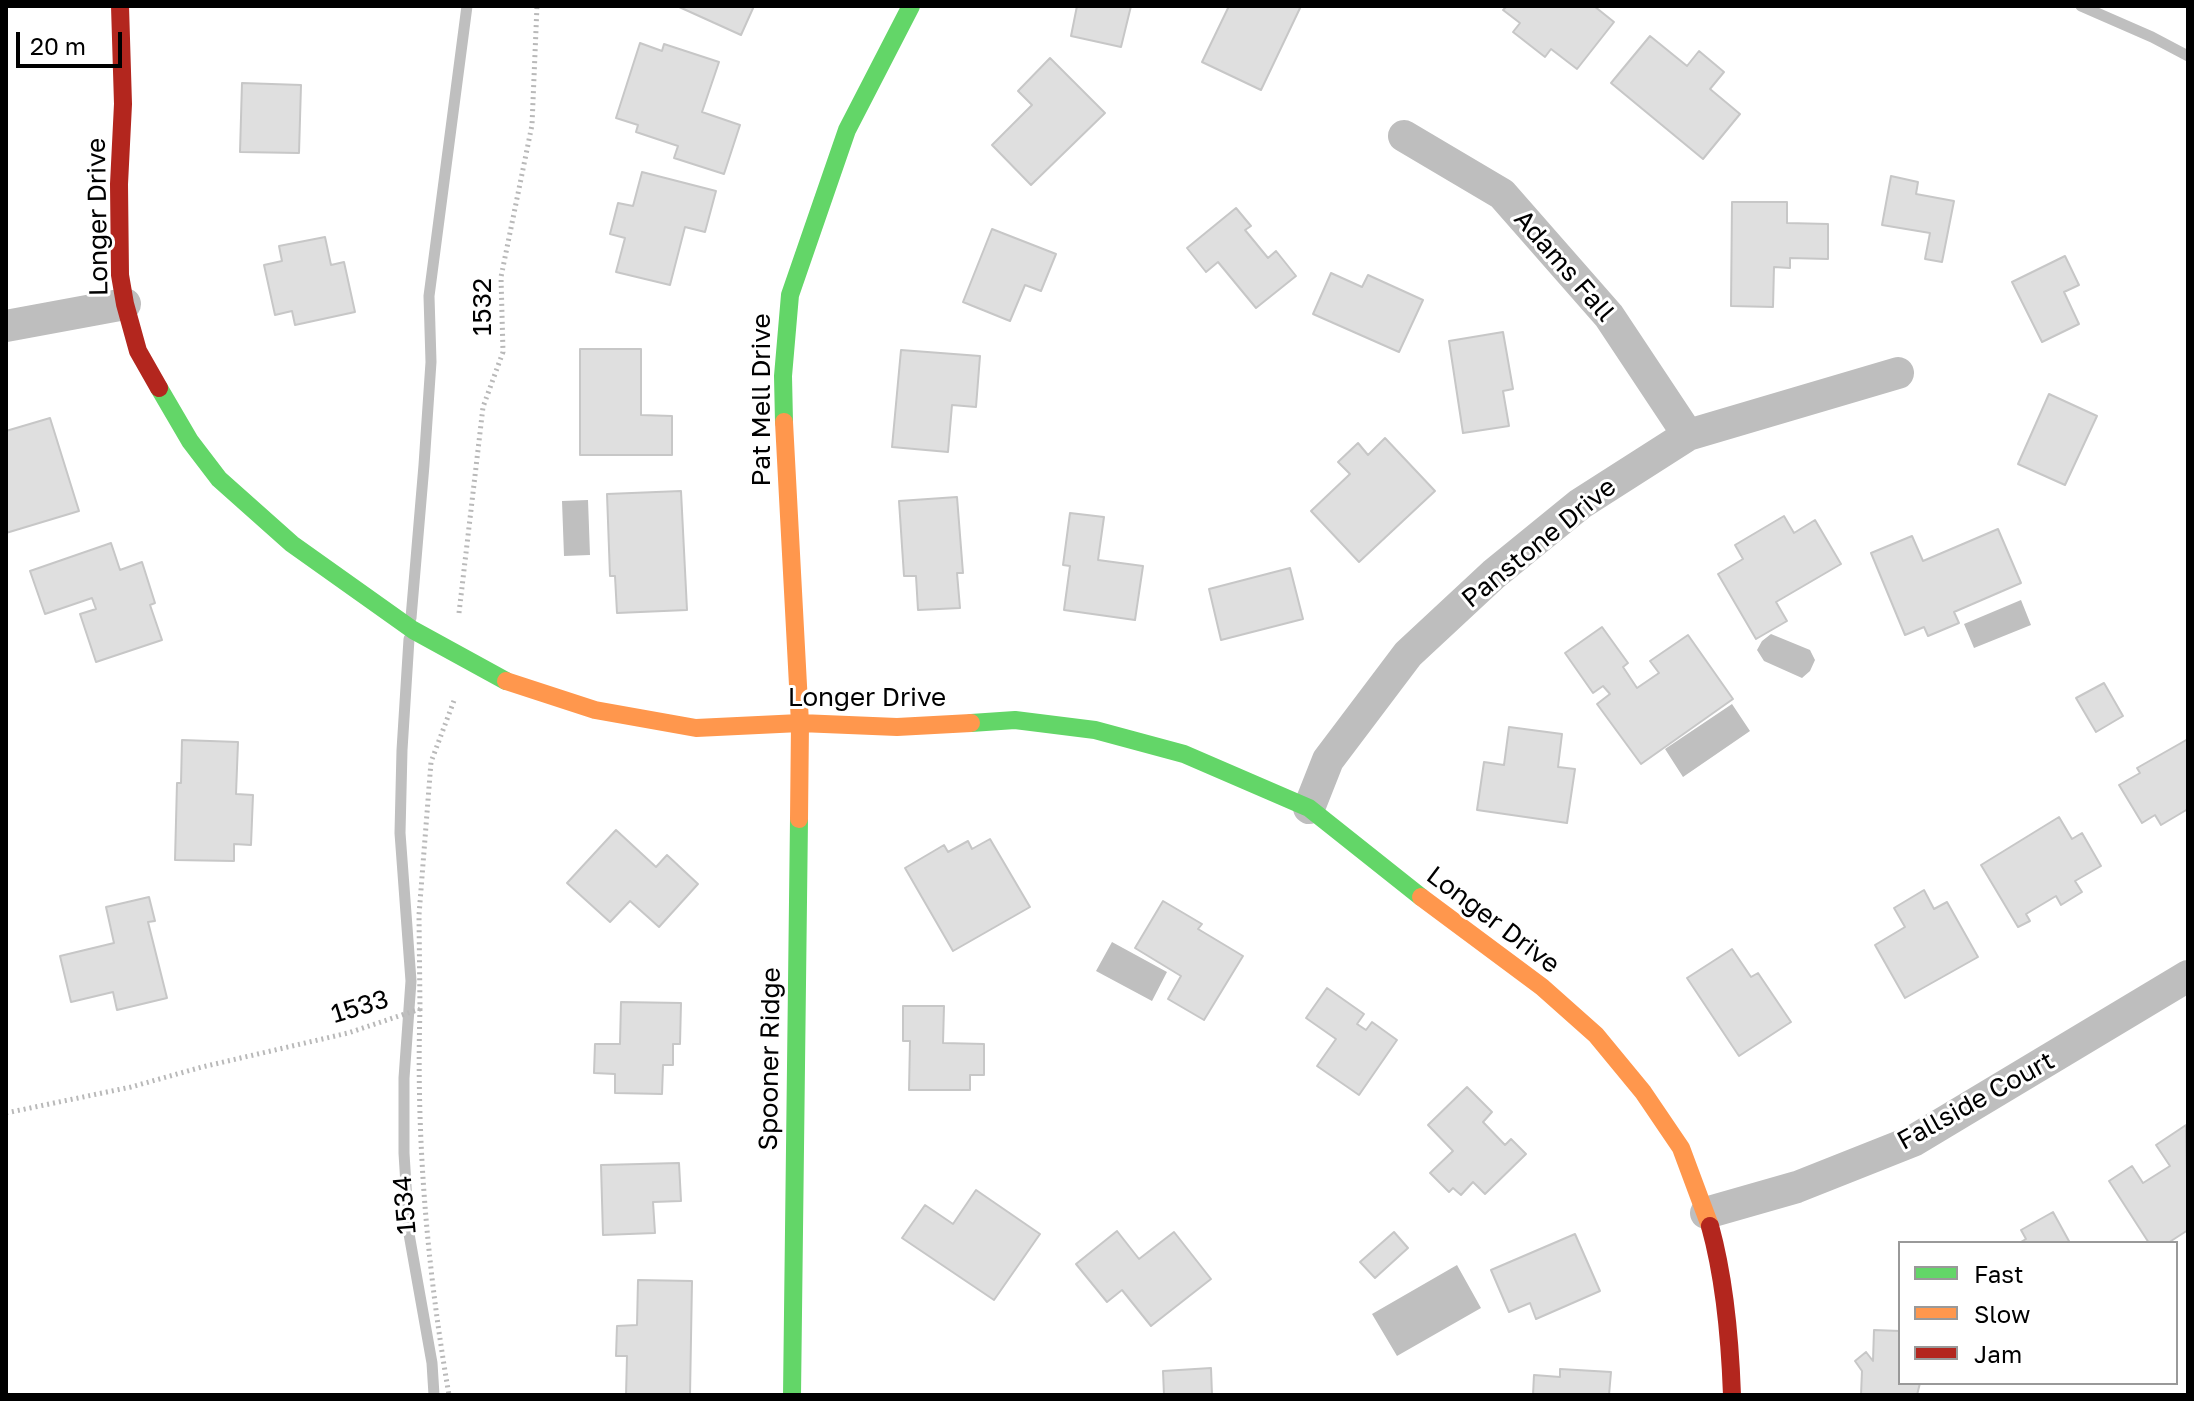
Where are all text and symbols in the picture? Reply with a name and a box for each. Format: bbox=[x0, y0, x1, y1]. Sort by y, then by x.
scale bar bbox=[20, 16, 126, 66]
text: 20 m bbox=[30, 31, 86, 60]
street label: Longer Drive bbox=[81, 138, 115, 296]
street label: Adams Fall bbox=[1507, 204, 1621, 328]
street label: 1532 bbox=[467, 278, 499, 336]
street label: Pat Mell Drive bbox=[746, 313, 778, 487]
street label: Panstone Drive bbox=[1456, 471, 1622, 615]
street label: Longer Drive bbox=[788, 682, 946, 714]
street label: Longer Drive bbox=[1420, 860, 1566, 980]
street label: Spooner Ridge bbox=[753, 967, 787, 1151]
street label: 1533 bbox=[328, 984, 392, 1030]
street label: Fallside Court bbox=[1892, 1045, 2060, 1157]
street label: 1534 bbox=[387, 1174, 423, 1236]
legend bbox=[1898, 1241, 2178, 1385]
text: Fast bbox=[1974, 1259, 2024, 1288]
text: Slow bbox=[1974, 1299, 2030, 1328]
text: Jam bbox=[1974, 1339, 2022, 1368]

